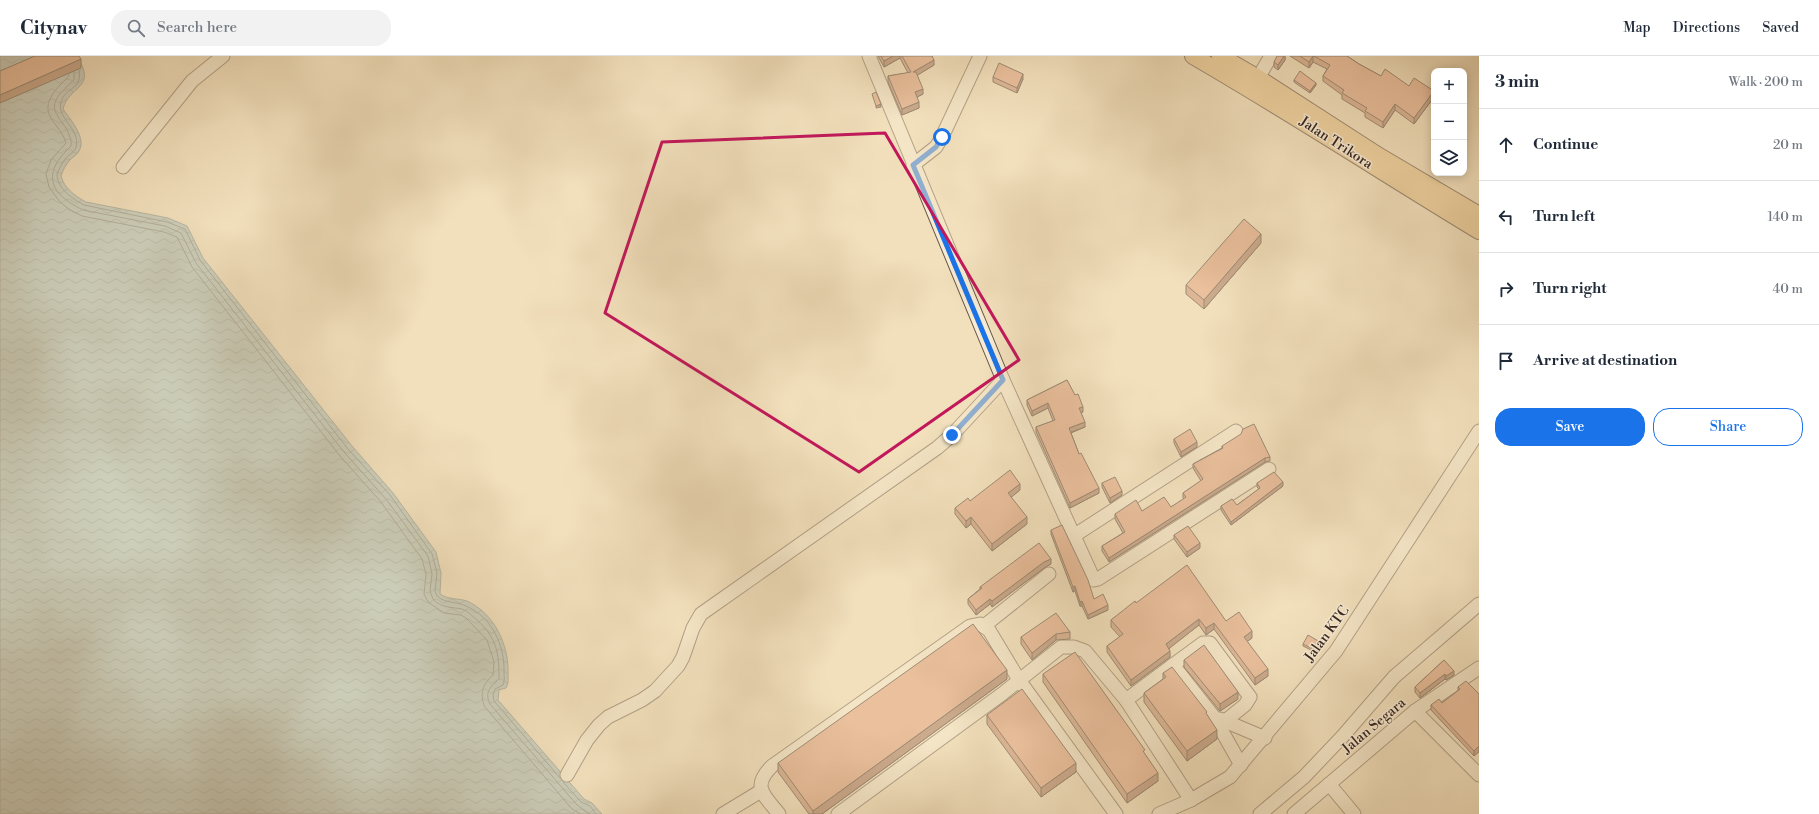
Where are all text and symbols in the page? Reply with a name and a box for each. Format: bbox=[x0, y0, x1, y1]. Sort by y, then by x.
search box bbox=[111, 10, 391, 46]
text: Citynav bbox=[20, 16, 87, 40]
icon: search bbox=[125, 17, 147, 39]
text: Search here bbox=[157, 18, 237, 37]
text: Map bbox=[1623, 19, 1651, 37]
text: Directions bbox=[1673, 19, 1740, 37]
text: Saved bbox=[1762, 19, 1799, 37]
map controls bbox=[1431, 68, 1467, 176]
button: + bbox=[1431, 68, 1467, 104]
text: 3 min bbox=[1495, 71, 1539, 93]
text: Walk · 200 m bbox=[1729, 74, 1803, 90]
button: − bbox=[1431, 104, 1467, 140]
street label: Jalan Trikora bbox=[1295, 112, 1377, 174]
route start bbox=[933, 128, 951, 146]
icon: ahead bbox=[1495, 134, 1517, 156]
text: Continue bbox=[1533, 135, 1598, 154]
text: 20 m bbox=[1773, 137, 1803, 153]
button: layers bbox=[1431, 140, 1467, 176]
icon: left bbox=[1495, 206, 1517, 228]
text: Turn left bbox=[1533, 207, 1595, 226]
text: 140 m bbox=[1767, 209, 1803, 225]
icon: right bbox=[1495, 278, 1517, 300]
text: Turn right bbox=[1533, 279, 1607, 298]
text: 40 m bbox=[1773, 281, 1803, 297]
icon: arrive bbox=[1495, 350, 1517, 372]
text: Arrive at destination bbox=[1533, 351, 1677, 370]
button: Save bbox=[1495, 408, 1645, 446]
button: Share bbox=[1653, 408, 1803, 446]
route end bbox=[943, 426, 961, 444]
street label: Jalan KTC bbox=[1300, 602, 1353, 666]
street label: Jalan Segara bbox=[1338, 693, 1410, 759]

